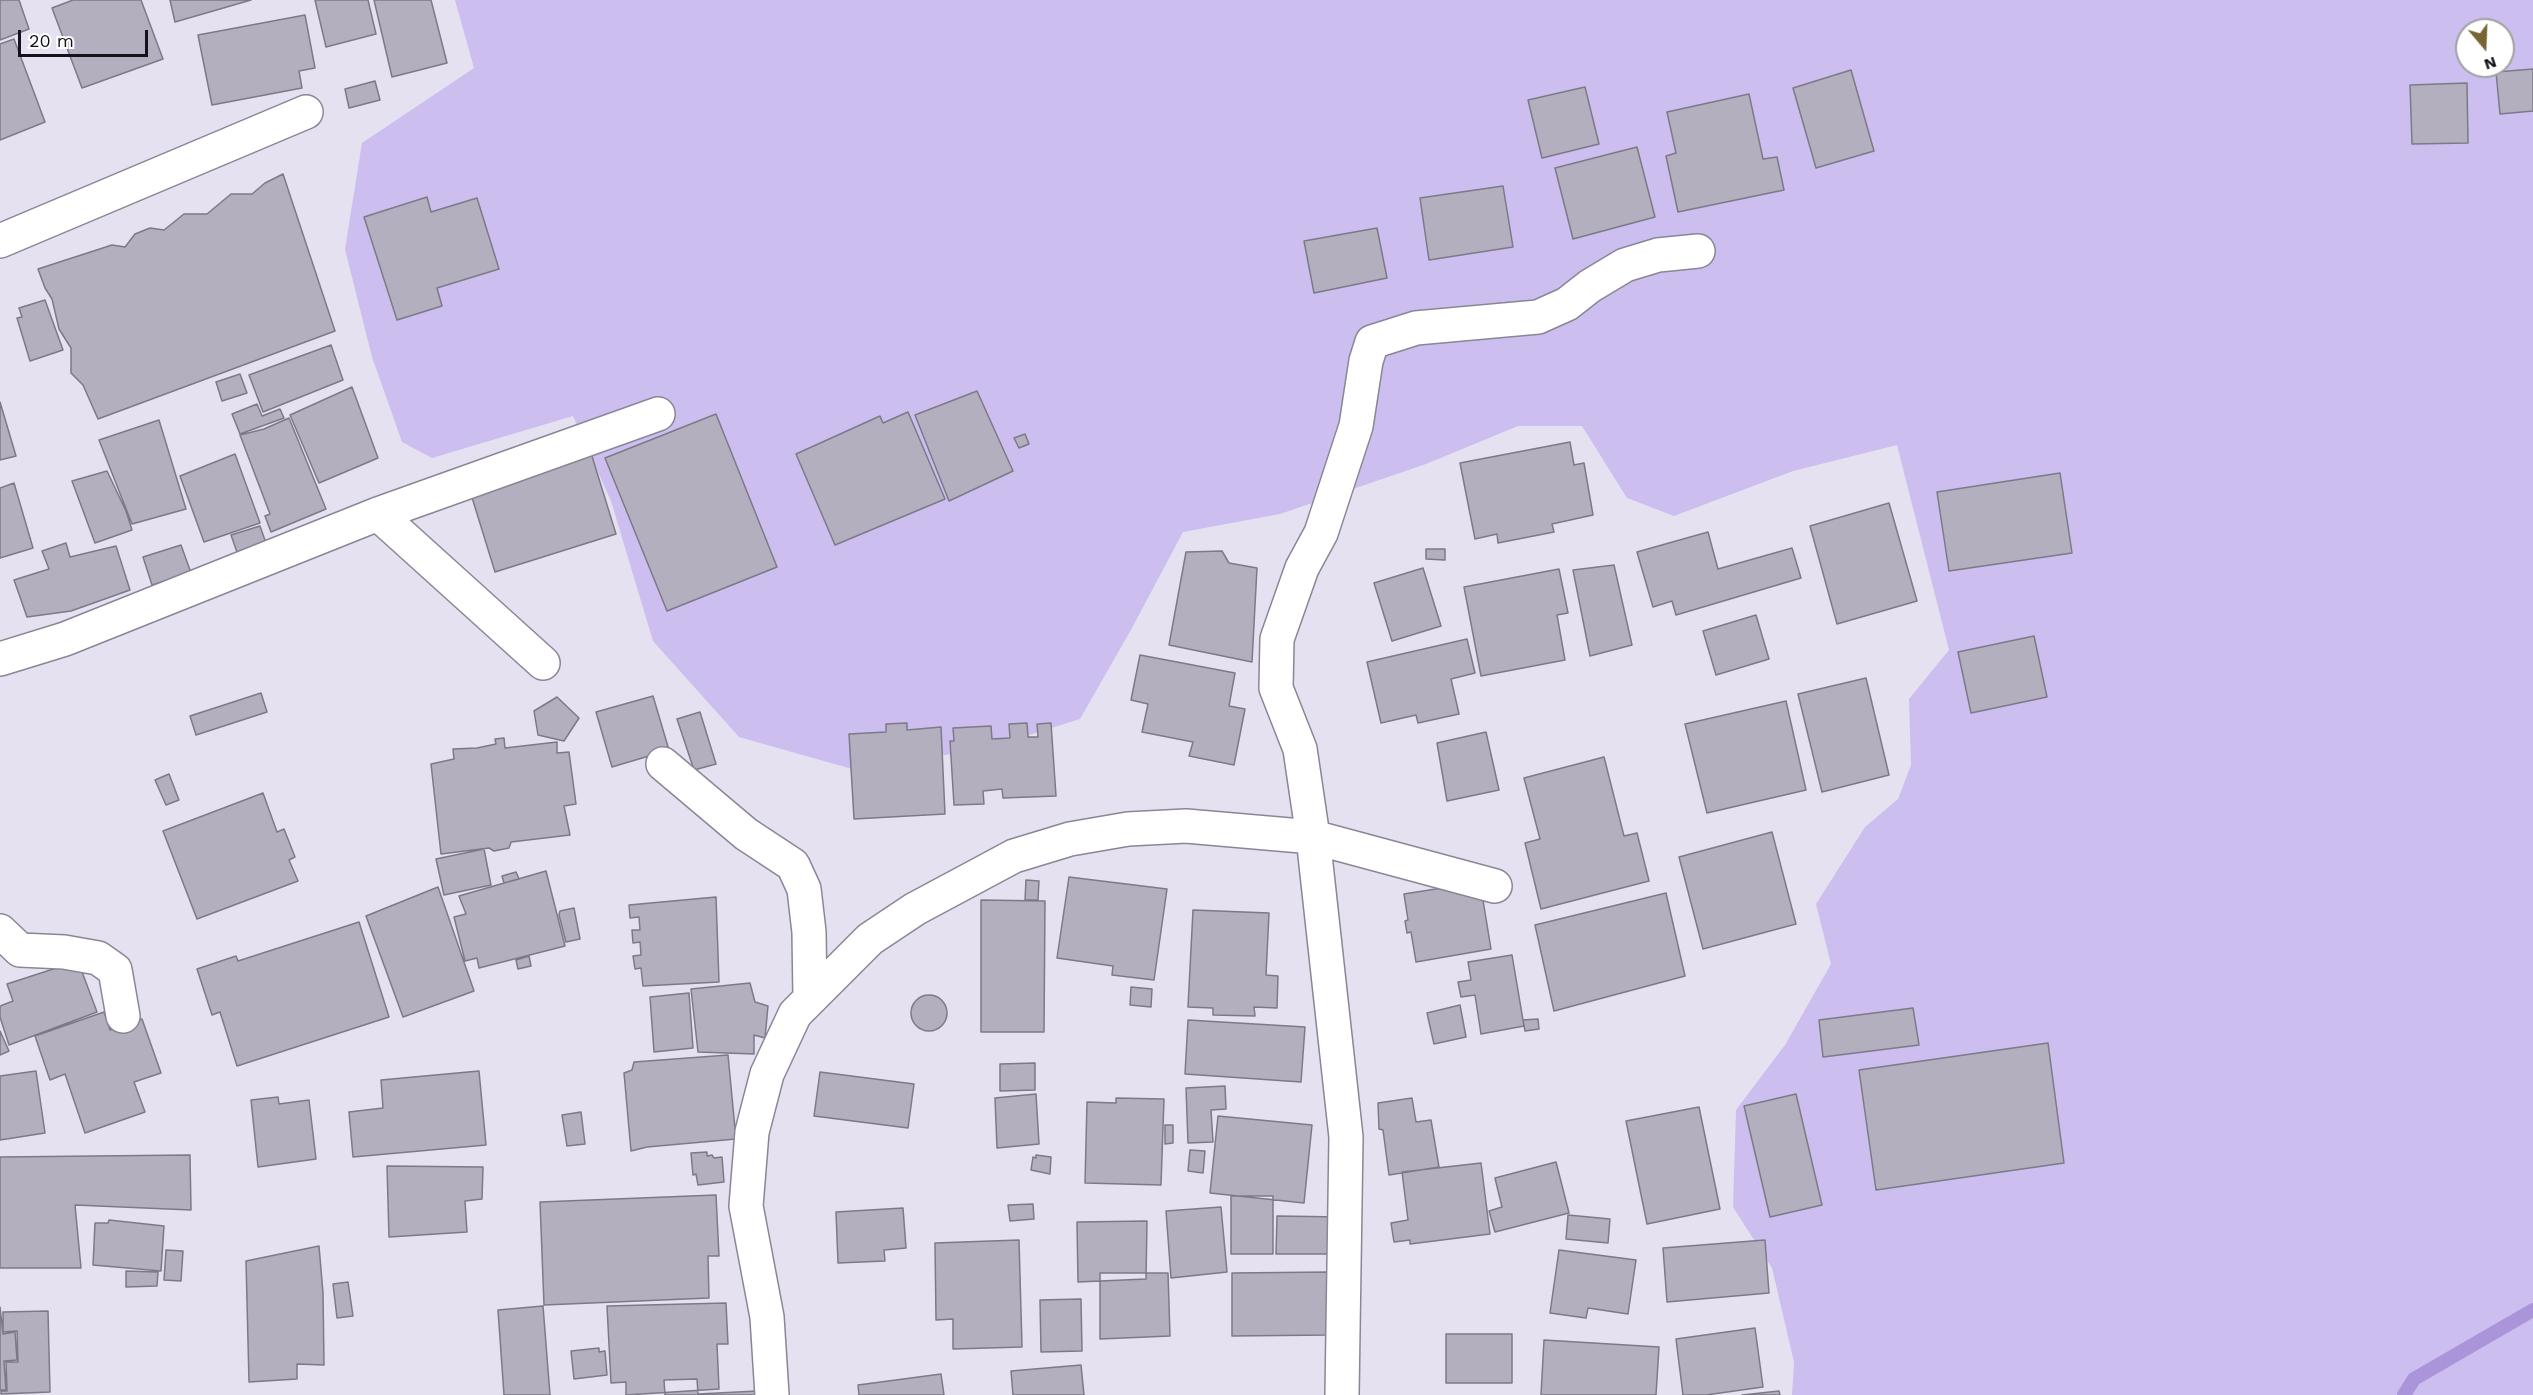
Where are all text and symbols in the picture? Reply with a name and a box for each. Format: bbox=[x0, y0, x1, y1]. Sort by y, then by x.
scale bar bbox=[21, 18, 152, 56]
north arrow bbox=[2455, 18, 2515, 78]
text: 20 m bbox=[29, 30, 74, 51]
text: N bbox=[2482, 53, 2499, 75]

